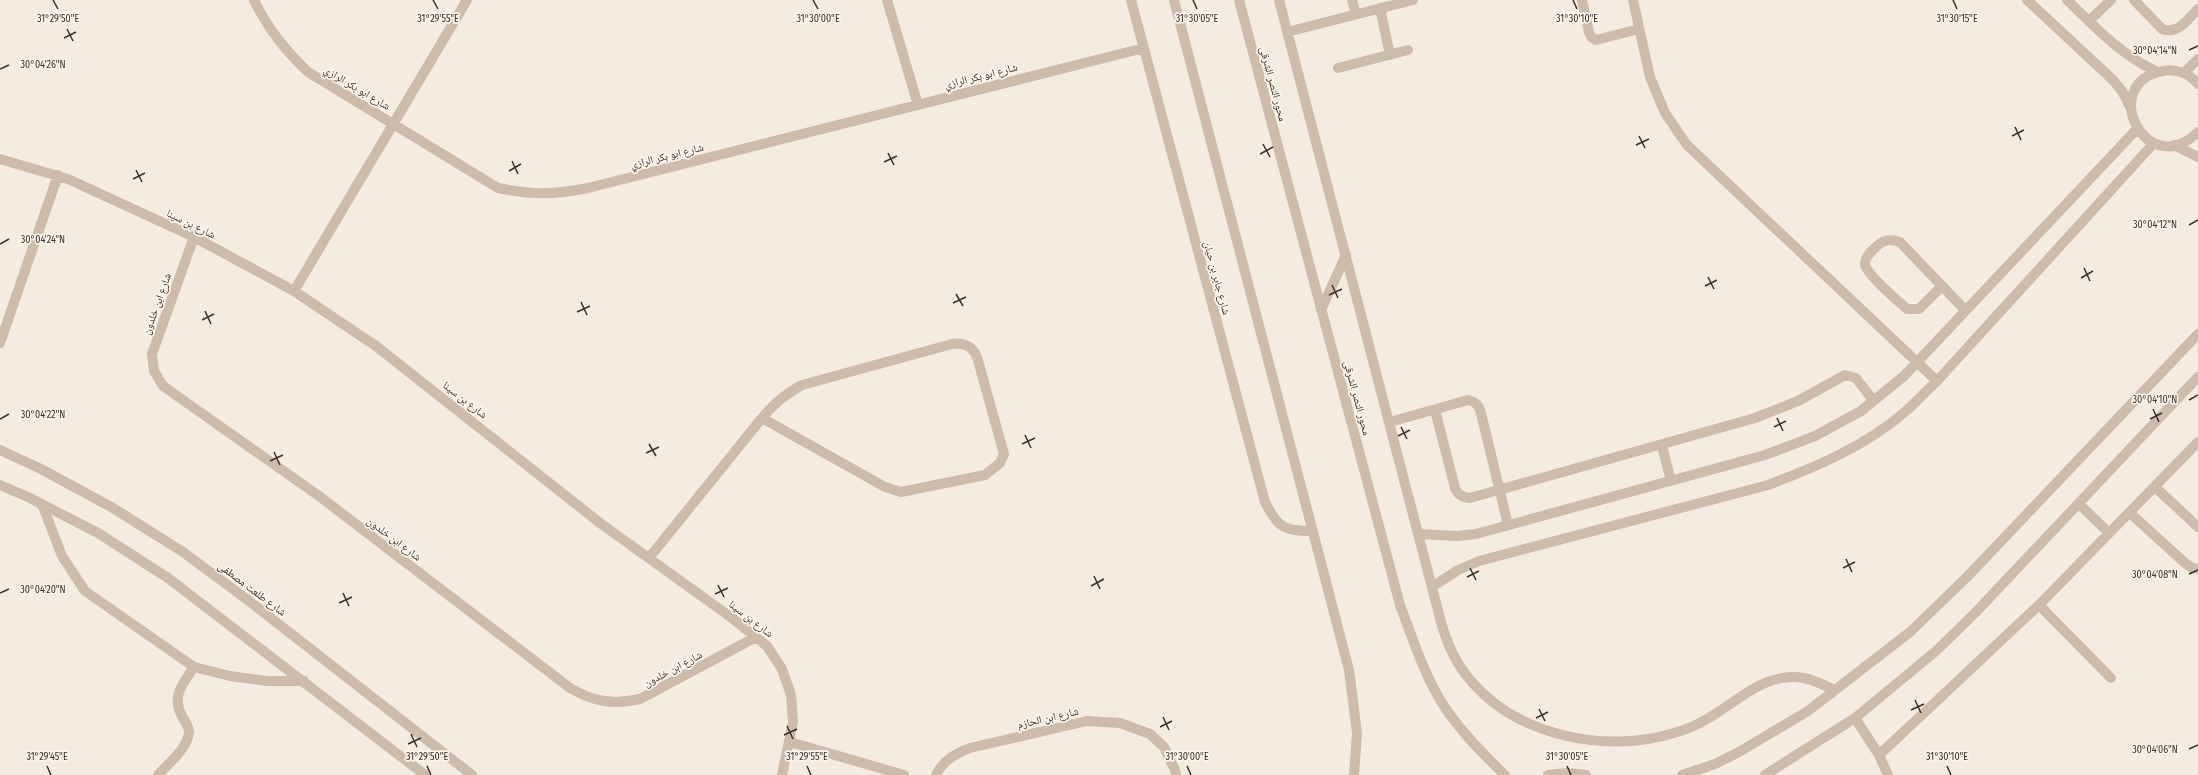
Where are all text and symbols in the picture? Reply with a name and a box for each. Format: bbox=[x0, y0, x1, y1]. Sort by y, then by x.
text: 31°29'50"E bbox=[37, 13, 79, 25]
text: 31°29'55"E bbox=[417, 13, 459, 25]
text: 31°30'00"E bbox=[796, 13, 840, 25]
text: 31°30'05"E bbox=[1176, 13, 1218, 25]
text: 31°30'10"E bbox=[1556, 13, 1598, 25]
text: 31°30'15"E bbox=[1936, 13, 1978, 25]
street label: محور النصر الشرقى bbox=[1257, 45, 1289, 123]
text: 30°04'14"N bbox=[2133, 45, 2177, 57]
text: 30°04'26"N bbox=[21, 59, 66, 71]
street label: شارع ابو بكر الرازي bbox=[943, 61, 1019, 93]
street label: شارع ابو بكر الرازي bbox=[321, 63, 393, 114]
street label: شارع ابو بكر الرازي bbox=[629, 141, 705, 173]
street label: شارع بن سينا bbox=[164, 207, 218, 241]
text: 30°04'12"N bbox=[2133, 219, 2177, 231]
text: 30°04'24"N bbox=[21, 234, 65, 246]
street label: شارع جابر بن حيان bbox=[1201, 240, 1233, 316]
street label: شارع ابن خلدون bbox=[140, 271, 174, 337]
street label: محور النصر الشرقى bbox=[1341, 359, 1373, 437]
street label: شارع بن سينا bbox=[440, 379, 490, 421]
text: 30°04'10"N bbox=[2133, 394, 2177, 406]
text: 30°04'22"N bbox=[21, 409, 65, 421]
street label: شارع ابن خلدون bbox=[364, 514, 424, 564]
street label: شارع طلعت مصطفى bbox=[215, 559, 289, 619]
text: 30°04'08"N bbox=[2132, 569, 2178, 581]
text: 30°04'20"N bbox=[20, 584, 66, 596]
street label: شارع بن سينا bbox=[726, 598, 776, 640]
street label: شارع ابن خلدون bbox=[641, 648, 705, 690]
street label: شارع ابن الحازم bbox=[1016, 705, 1080, 731]
text: 30°04'06"N bbox=[2132, 744, 2178, 756]
text: 31°29'45"E bbox=[26, 751, 68, 763]
text: 31°29'50"E bbox=[406, 751, 448, 763]
text: 31°29'55"E bbox=[786, 751, 828, 763]
text: 31°30'00"E bbox=[1165, 751, 1209, 763]
text: 31°30'05"E bbox=[1546, 751, 1588, 763]
text: 31°30'10"E bbox=[1926, 751, 1968, 763]

